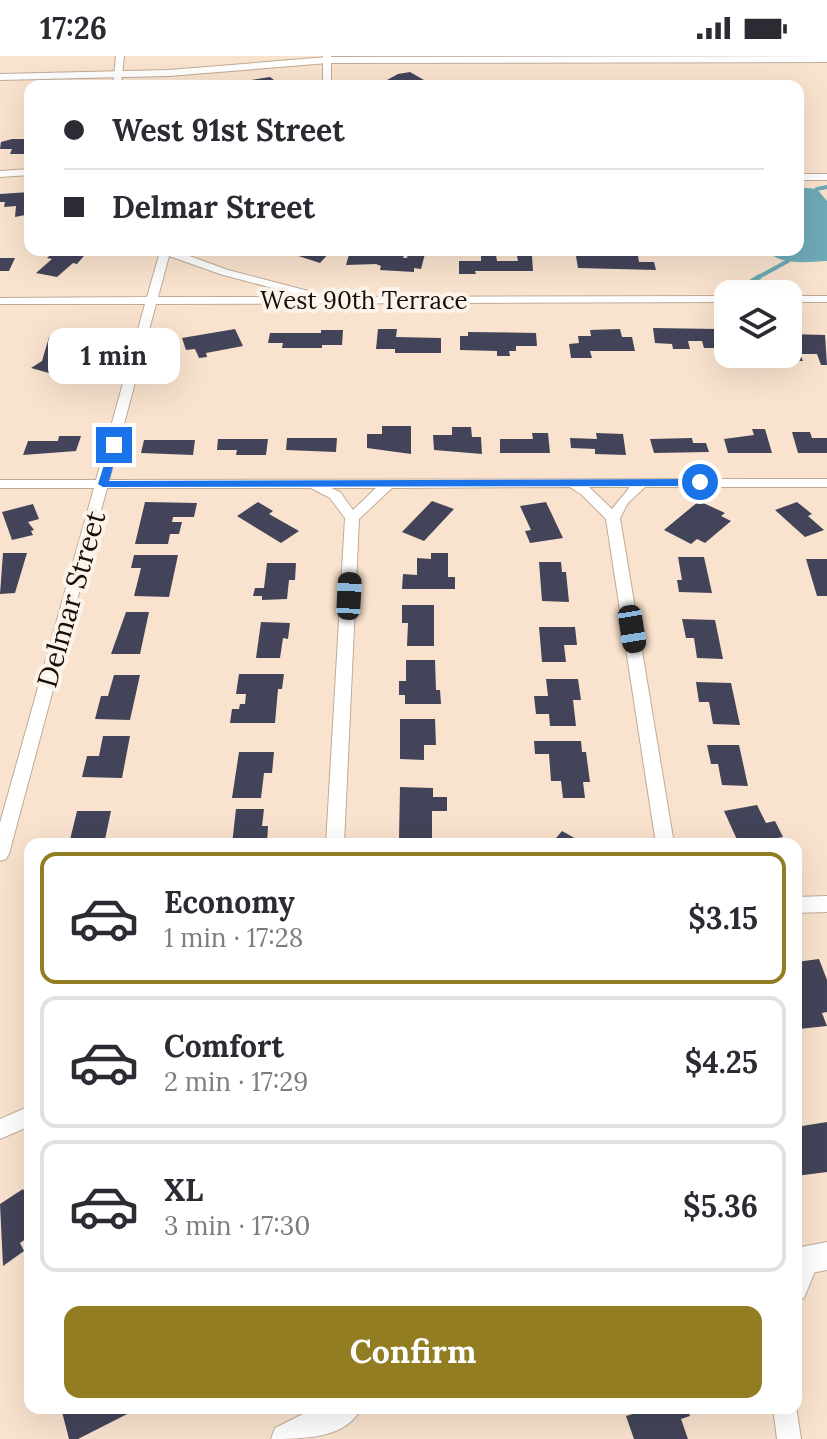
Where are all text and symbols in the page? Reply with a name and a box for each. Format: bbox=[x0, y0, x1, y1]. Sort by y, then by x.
text: 17:26 bbox=[40, 9, 107, 47]
text: West 91st Street bbox=[112, 111, 345, 149]
text: Delmar Street bbox=[112, 188, 315, 226]
map controls bbox=[714, 280, 802, 368]
button: layers bbox=[714, 280, 802, 368]
street label: West 90th Terrace bbox=[260, 285, 468, 316]
callout: 1 min bbox=[48, 329, 180, 385]
text: 1 min bbox=[81, 339, 147, 372]
route end bbox=[96, 427, 132, 463]
route start bbox=[682, 464, 718, 500]
street label: Delmar Street bbox=[29, 506, 113, 691]
car bbox=[336, 571, 362, 621]
car bbox=[616, 603, 648, 655]
icon: car bbox=[68, 882, 140, 954]
text: Economy bbox=[164, 883, 295, 921]
text: $3.15 bbox=[688, 899, 758, 937]
text: 1 min · 17:28 bbox=[164, 921, 303, 954]
icon: car bbox=[68, 1026, 140, 1098]
text: Comfort bbox=[164, 1027, 284, 1065]
text: $4.25 bbox=[685, 1043, 758, 1081]
text: 2 min · 17:29 bbox=[164, 1065, 308, 1098]
icon: car bbox=[68, 1170, 140, 1242]
text: XL bbox=[164, 1171, 203, 1209]
text: $5.36 bbox=[683, 1187, 758, 1225]
text: 3 min · 17:30 bbox=[164, 1209, 310, 1242]
button: Confirm bbox=[64, 1306, 762, 1398]

